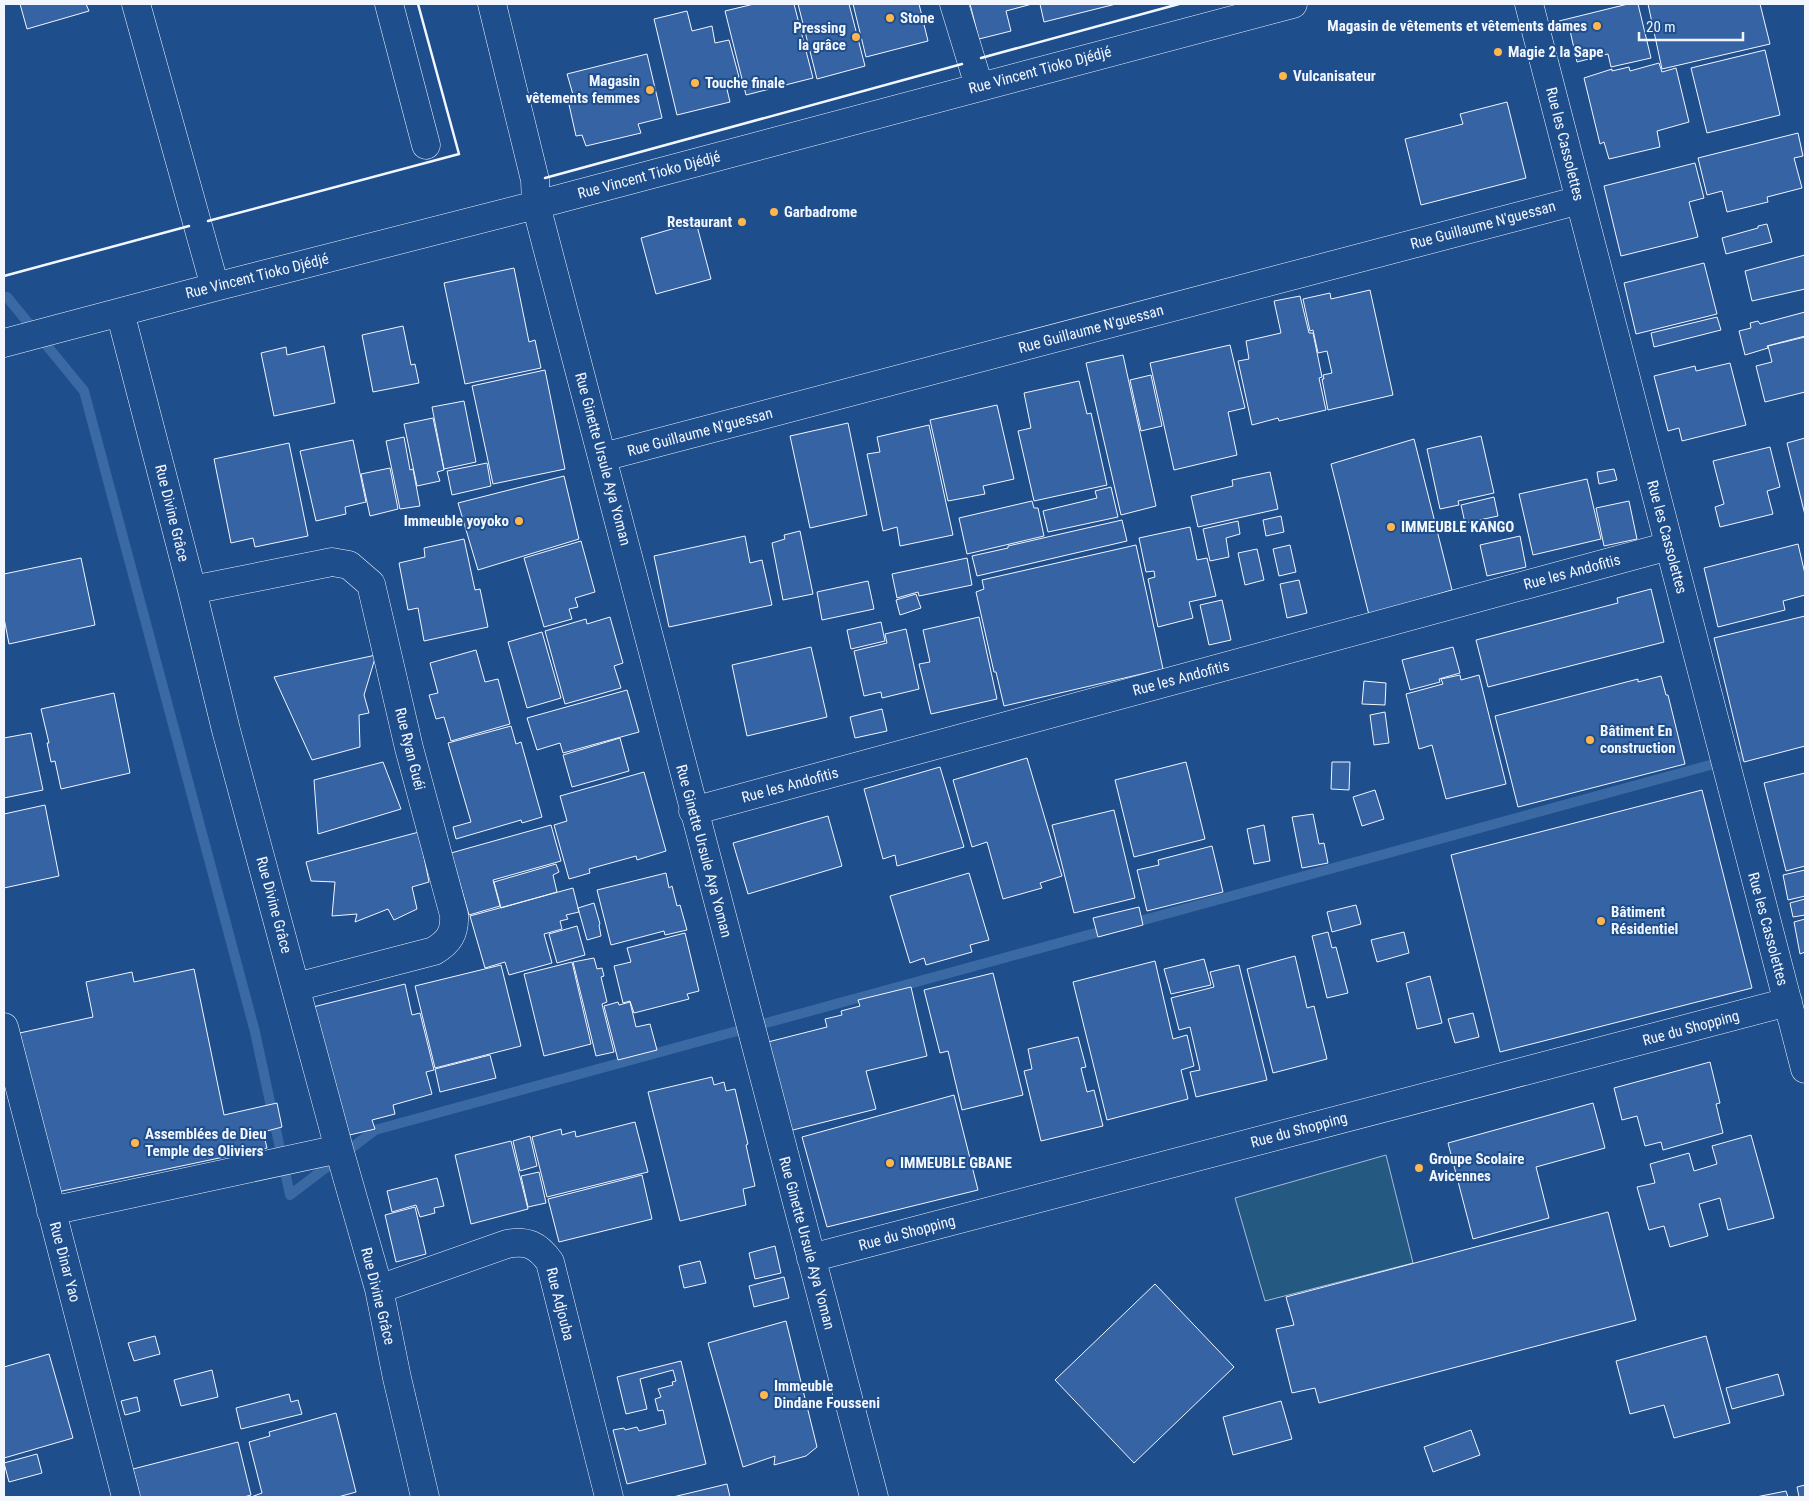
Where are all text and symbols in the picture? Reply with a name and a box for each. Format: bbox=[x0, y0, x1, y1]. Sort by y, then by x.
place label: Stone bbox=[900, 9, 935, 27]
scale bar bbox=[1639, 10, 1743, 42]
marker: Stone bbox=[884, 12, 896, 24]
place label: Magasin de vêtements et vêtements dames bbox=[1327, 17, 1587, 35]
text: 20 m bbox=[1646, 18, 1676, 36]
place label: Pressing la grâce bbox=[793, 19, 846, 54]
marker: Magasin de vêtements et vêtements dames bbox=[1591, 20, 1603, 32]
marker: Pressing la grâce bbox=[850, 31, 862, 43]
street label: Rue Vincent Tioko Djédjé bbox=[967, 42, 1113, 98]
place label: Magie 2 la Sape bbox=[1508, 43, 1604, 61]
marker: Magie 2 la Sape bbox=[1492, 46, 1504, 58]
place label: Vulcanisateur bbox=[1293, 67, 1376, 85]
marker: Vulcanisateur bbox=[1277, 70, 1289, 82]
place label: Magasin vêtements femmes bbox=[526, 72, 640, 107]
place label: Touche finale bbox=[705, 74, 785, 92]
marker: Touche finale bbox=[689, 77, 701, 89]
marker: Magasin vêtements femmes bbox=[644, 84, 656, 96]
street label: Rue les Cassolettes bbox=[1542, 85, 1588, 203]
street label: Rue Vincent Tioko Djédjé bbox=[576, 147, 722, 203]
street label: Rue Guillaume N'guessan bbox=[1408, 197, 1558, 253]
place label: Garbadrome bbox=[784, 203, 857, 221]
marker: Garbadrome bbox=[768, 206, 780, 218]
place label: Restaurant bbox=[667, 213, 732, 231]
marker: Restaurant bbox=[736, 216, 748, 228]
street label: Rue Vincent Tioko Djédjé bbox=[184, 249, 330, 303]
street label: Rue Guillaume N'guessan bbox=[1016, 301, 1166, 357]
street label: Rue Ginette Ursule Aya Yoman bbox=[571, 371, 635, 547]
street label: Rue Guillaume N'guessan bbox=[625, 404, 775, 460]
street label: Rue Divine Grâce bbox=[151, 463, 193, 563]
street label: Rue les Cassolettes bbox=[1643, 478, 1691, 596]
place label: Immeuble yoyoko bbox=[404, 512, 509, 530]
marker: Immeuble yoyoko bbox=[513, 515, 525, 527]
place label: IMMEUBLE KANGO bbox=[1401, 518, 1514, 536]
marker: IMMEUBLE KANGO bbox=[1385, 521, 1397, 533]
street label: Rue les Andofitis bbox=[1522, 550, 1622, 594]
street label: Rue les Andofitis bbox=[1131, 656, 1231, 700]
street label: Rue Ryan Guéi bbox=[391, 706, 429, 792]
place label: Bâtiment En construction bbox=[1600, 722, 1676, 757]
marker: Bâtiment En construction bbox=[1584, 734, 1596, 746]
street label: Rue Ginette Ursule Aya Yoman bbox=[672, 763, 736, 939]
street label: Rue les Andofitis bbox=[740, 763, 840, 807]
street label: Rue Divine Grâce bbox=[252, 855, 296, 955]
street label: Rue les Cassolettes bbox=[1744, 870, 1792, 988]
place label: Bâtiment Résidentiel bbox=[1611, 903, 1678, 938]
marker: Bâtiment Résidentiel bbox=[1595, 915, 1607, 927]
street label: Rue du Shopping bbox=[1641, 1006, 1741, 1050]
street label: Rue du Shopping bbox=[1249, 1108, 1349, 1152]
place label: Assemblées de Dieu Temple des Oliviers bbox=[145, 1125, 267, 1160]
marker: Assemblées de Dieu Temple des Oliviers bbox=[129, 1137, 141, 1149]
place label: Groupe Scolaire Avicennes bbox=[1429, 1150, 1524, 1185]
place label: IMMEUBLE GBANE bbox=[900, 1154, 1012, 1172]
street label: Rue Ginette Ursule Aya Yoman bbox=[775, 1155, 839, 1331]
marker: IMMEUBLE GBANE bbox=[884, 1157, 896, 1169]
marker: Groupe Scolaire Avicennes bbox=[1413, 1162, 1425, 1174]
street label: Rue du Shopping bbox=[857, 1211, 957, 1255]
street label: Rue Dinar Yao bbox=[46, 1220, 84, 1304]
street label: Rue Divine Grâce bbox=[357, 1246, 399, 1346]
street label: Rue Adjouba bbox=[542, 1266, 578, 1342]
place label: Immeuble Dindane Fousseni bbox=[774, 1377, 880, 1412]
marker: Immeuble Dindane Fousseni bbox=[758, 1389, 770, 1401]

